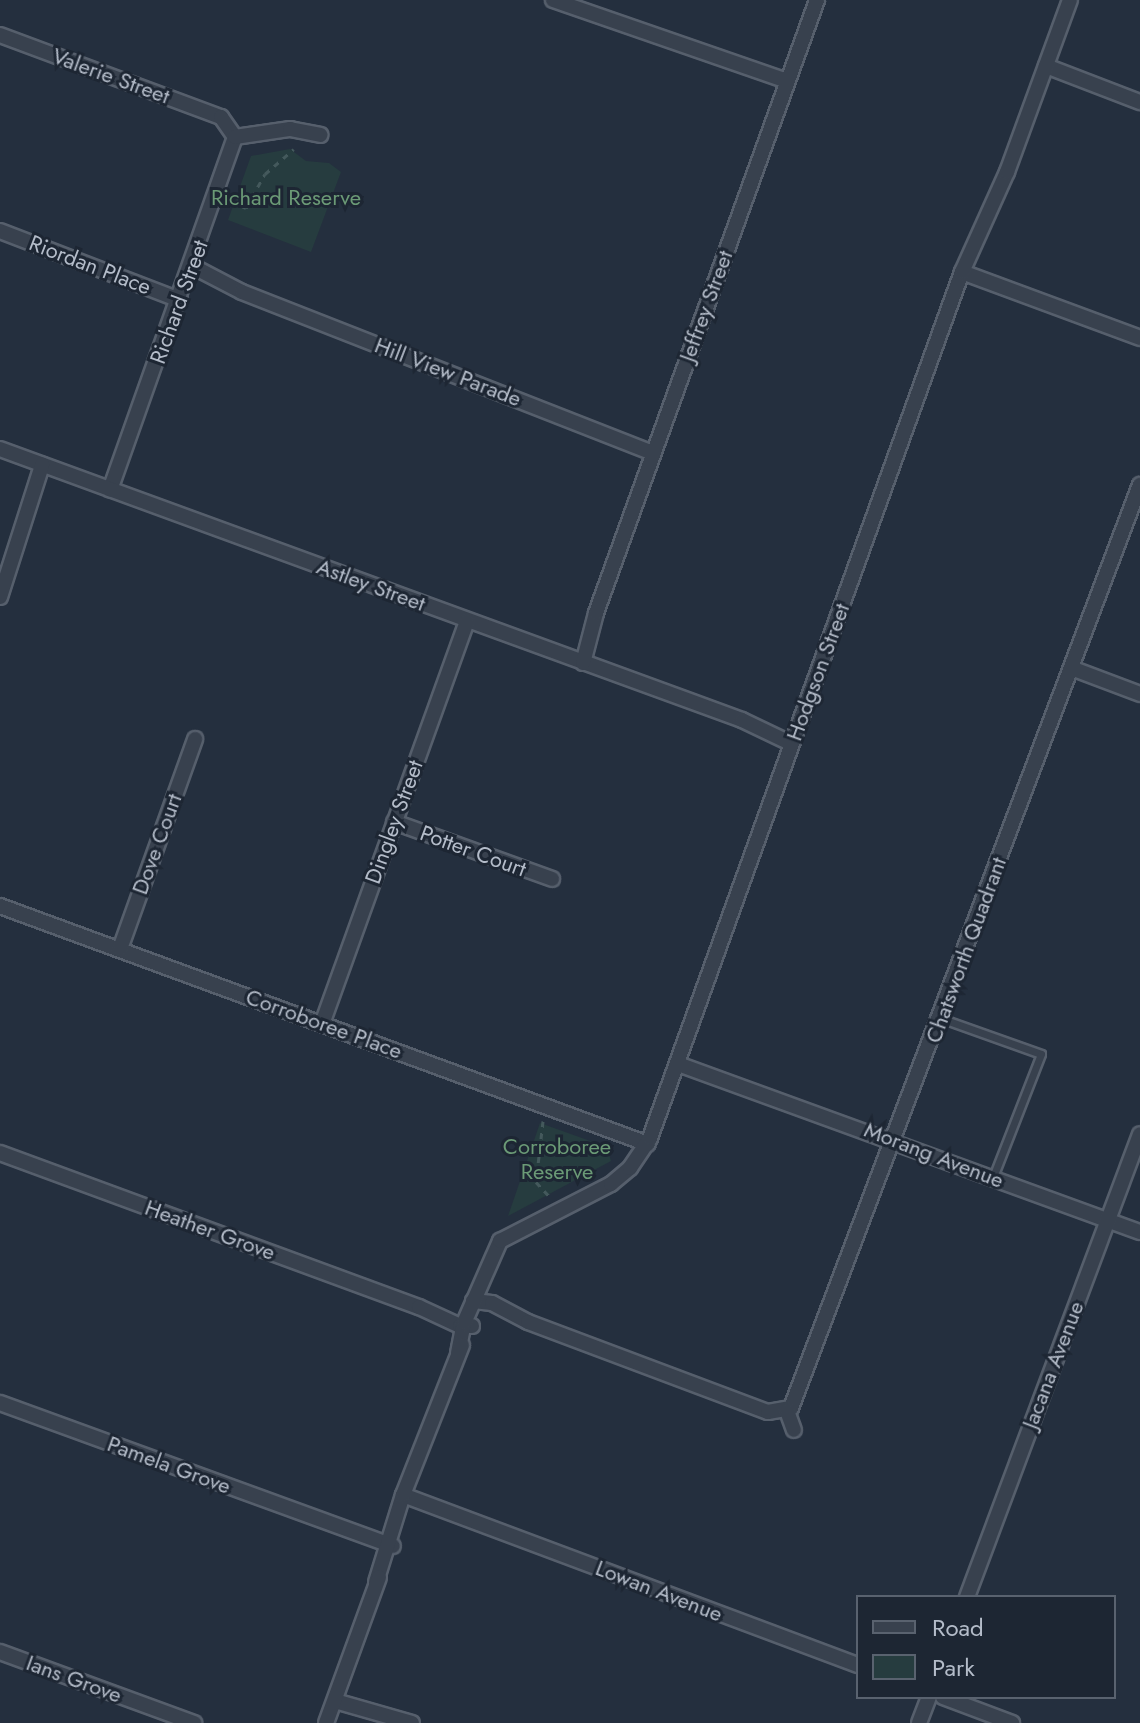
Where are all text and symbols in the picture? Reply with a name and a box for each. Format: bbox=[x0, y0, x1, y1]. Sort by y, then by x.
street label: Valerie Street bbox=[49, 43, 173, 109]
park label: Richard Reserve bbox=[211, 185, 361, 211]
street label: Riordan Place bbox=[25, 230, 155, 300]
street label: Richard Street bbox=[144, 236, 214, 368]
street label: Jeffrey Street bbox=[674, 247, 738, 365]
street label: Hill View Parade bbox=[371, 332, 525, 412]
street label: Astley Street bbox=[313, 553, 429, 617]
street label: Hodgson Street bbox=[781, 600, 855, 744]
street label: Dingley Street bbox=[359, 757, 429, 887]
street label: Dove Court bbox=[127, 790, 187, 898]
street label: Potter Court bbox=[416, 820, 530, 882]
street label: Chatsworth Quadrant bbox=[920, 853, 1012, 1047]
street label: Corroboree Place bbox=[242, 983, 406, 1065]
street label: Morang Avenue bbox=[861, 1116, 1007, 1194]
park label: Corroboree Reserve bbox=[503, 1133, 611, 1184]
street label: Heather Grove bbox=[141, 1194, 279, 1266]
street label: Jacana Avenue bbox=[1017, 1298, 1089, 1432]
street label: Pamela Grove bbox=[104, 1430, 234, 1500]
street label: Lowan Avenue bbox=[592, 1555, 726, 1627]
legend bbox=[856, 1595, 1116, 1699]
text: Road bbox=[932, 1610, 984, 1645]
street label: Ians Grove bbox=[23, 1650, 125, 1708]
text: Park bbox=[932, 1650, 975, 1685]

